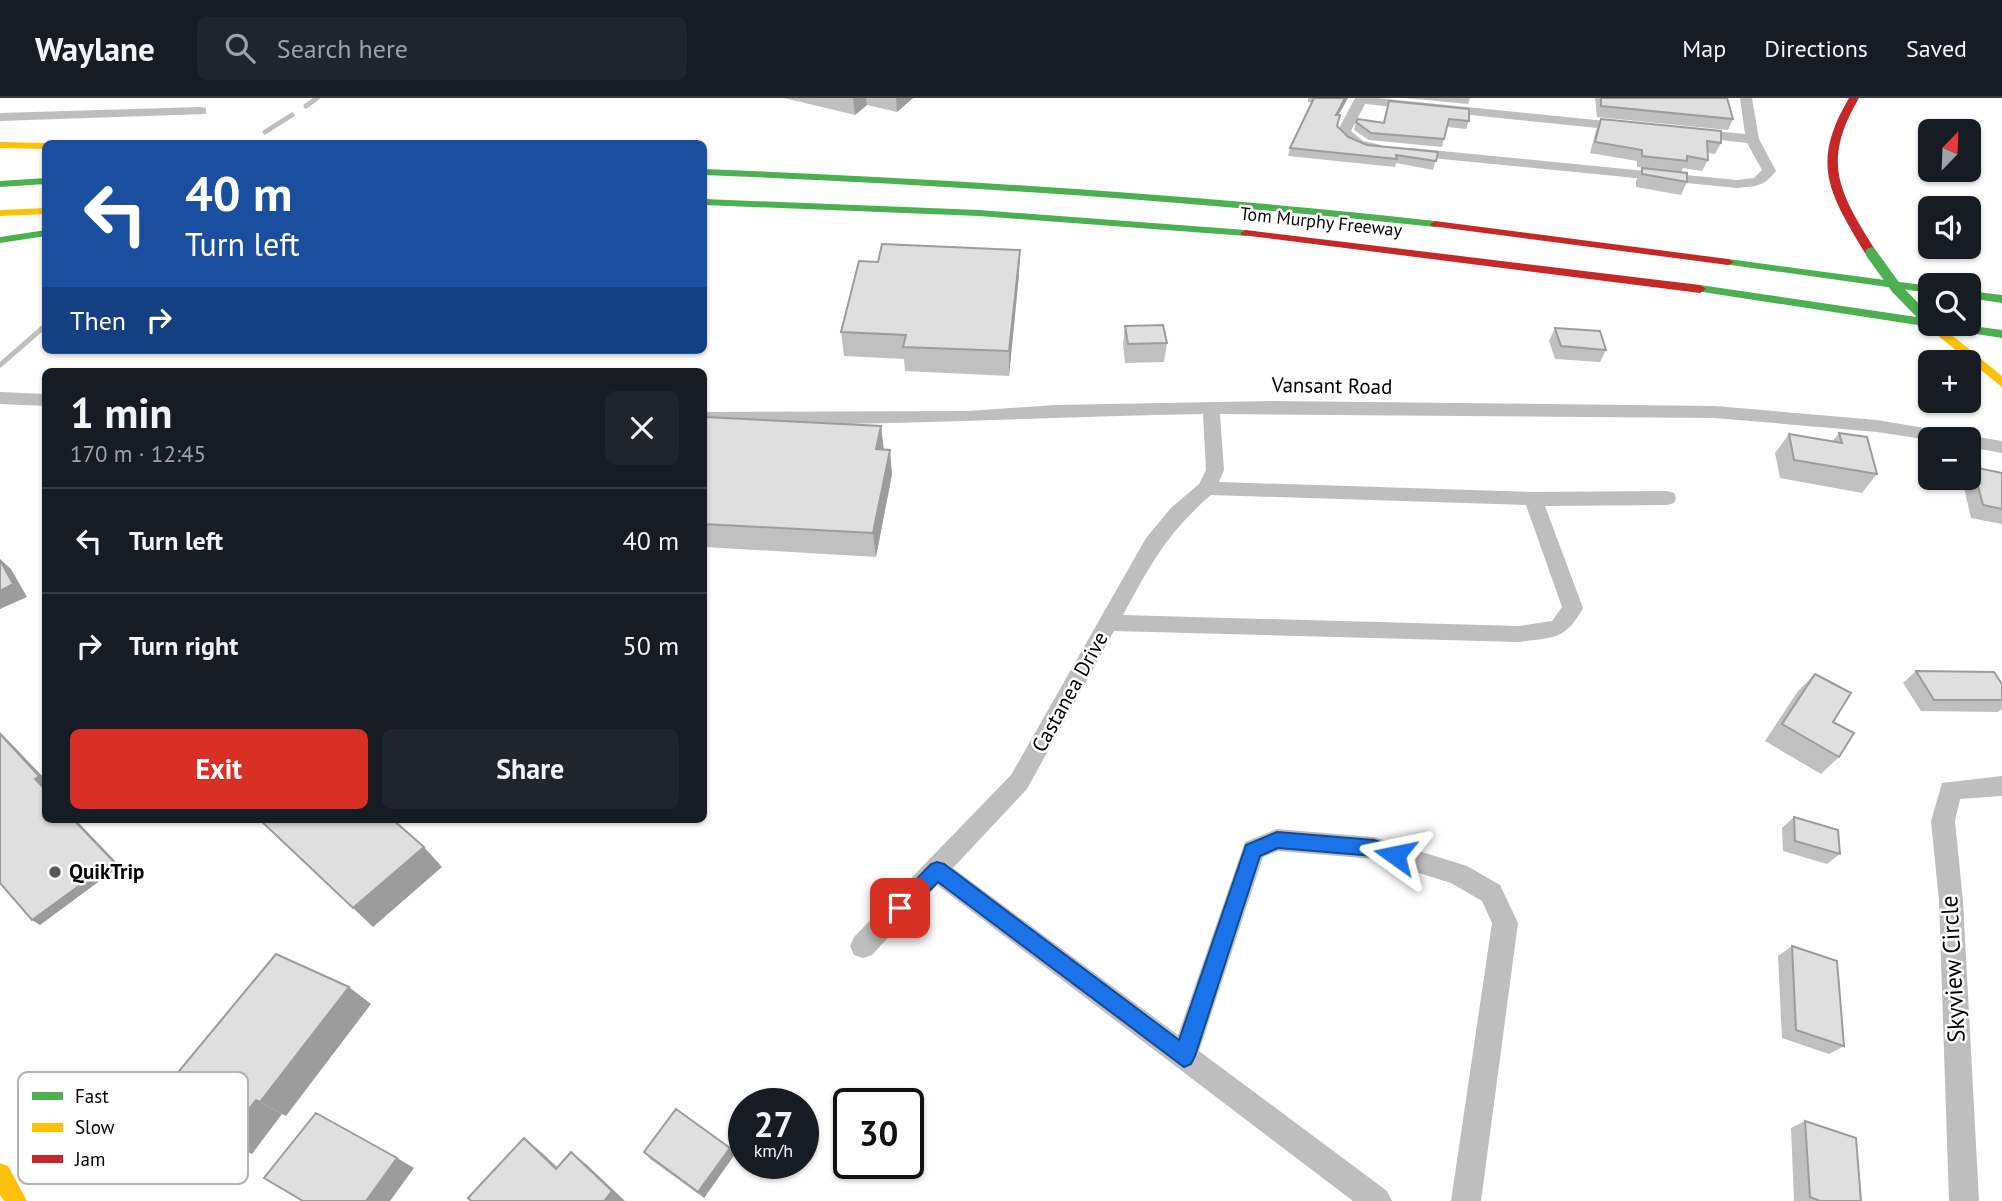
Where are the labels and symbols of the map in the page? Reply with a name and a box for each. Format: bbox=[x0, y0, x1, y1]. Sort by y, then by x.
north arrow bbox=[1918, 119, 1981, 182]
street label: Tom Murphy Freeway bbox=[1239, 202, 1404, 242]
street label: Vansant Road bbox=[1270, 371, 1393, 400]
street label: Castanea Drive bbox=[1025, 627, 1114, 757]
position arrow bbox=[1358, 818, 1432, 892]
place label: QuikTrip bbox=[69, 858, 144, 885]
marker: QuikTrip bbox=[47, 864, 63, 880]
pin bbox=[870, 878, 930, 938]
street label: Skyview Circle bbox=[1933, 895, 1972, 1043]
legend bbox=[18, 1072, 248, 1184]
text: Fast bbox=[75, 1084, 109, 1108]
speed limit sign: 30 bbox=[833, 1088, 924, 1179]
text: Slow bbox=[75, 1115, 115, 1139]
text: Jam bbox=[74, 1147, 105, 1171]

